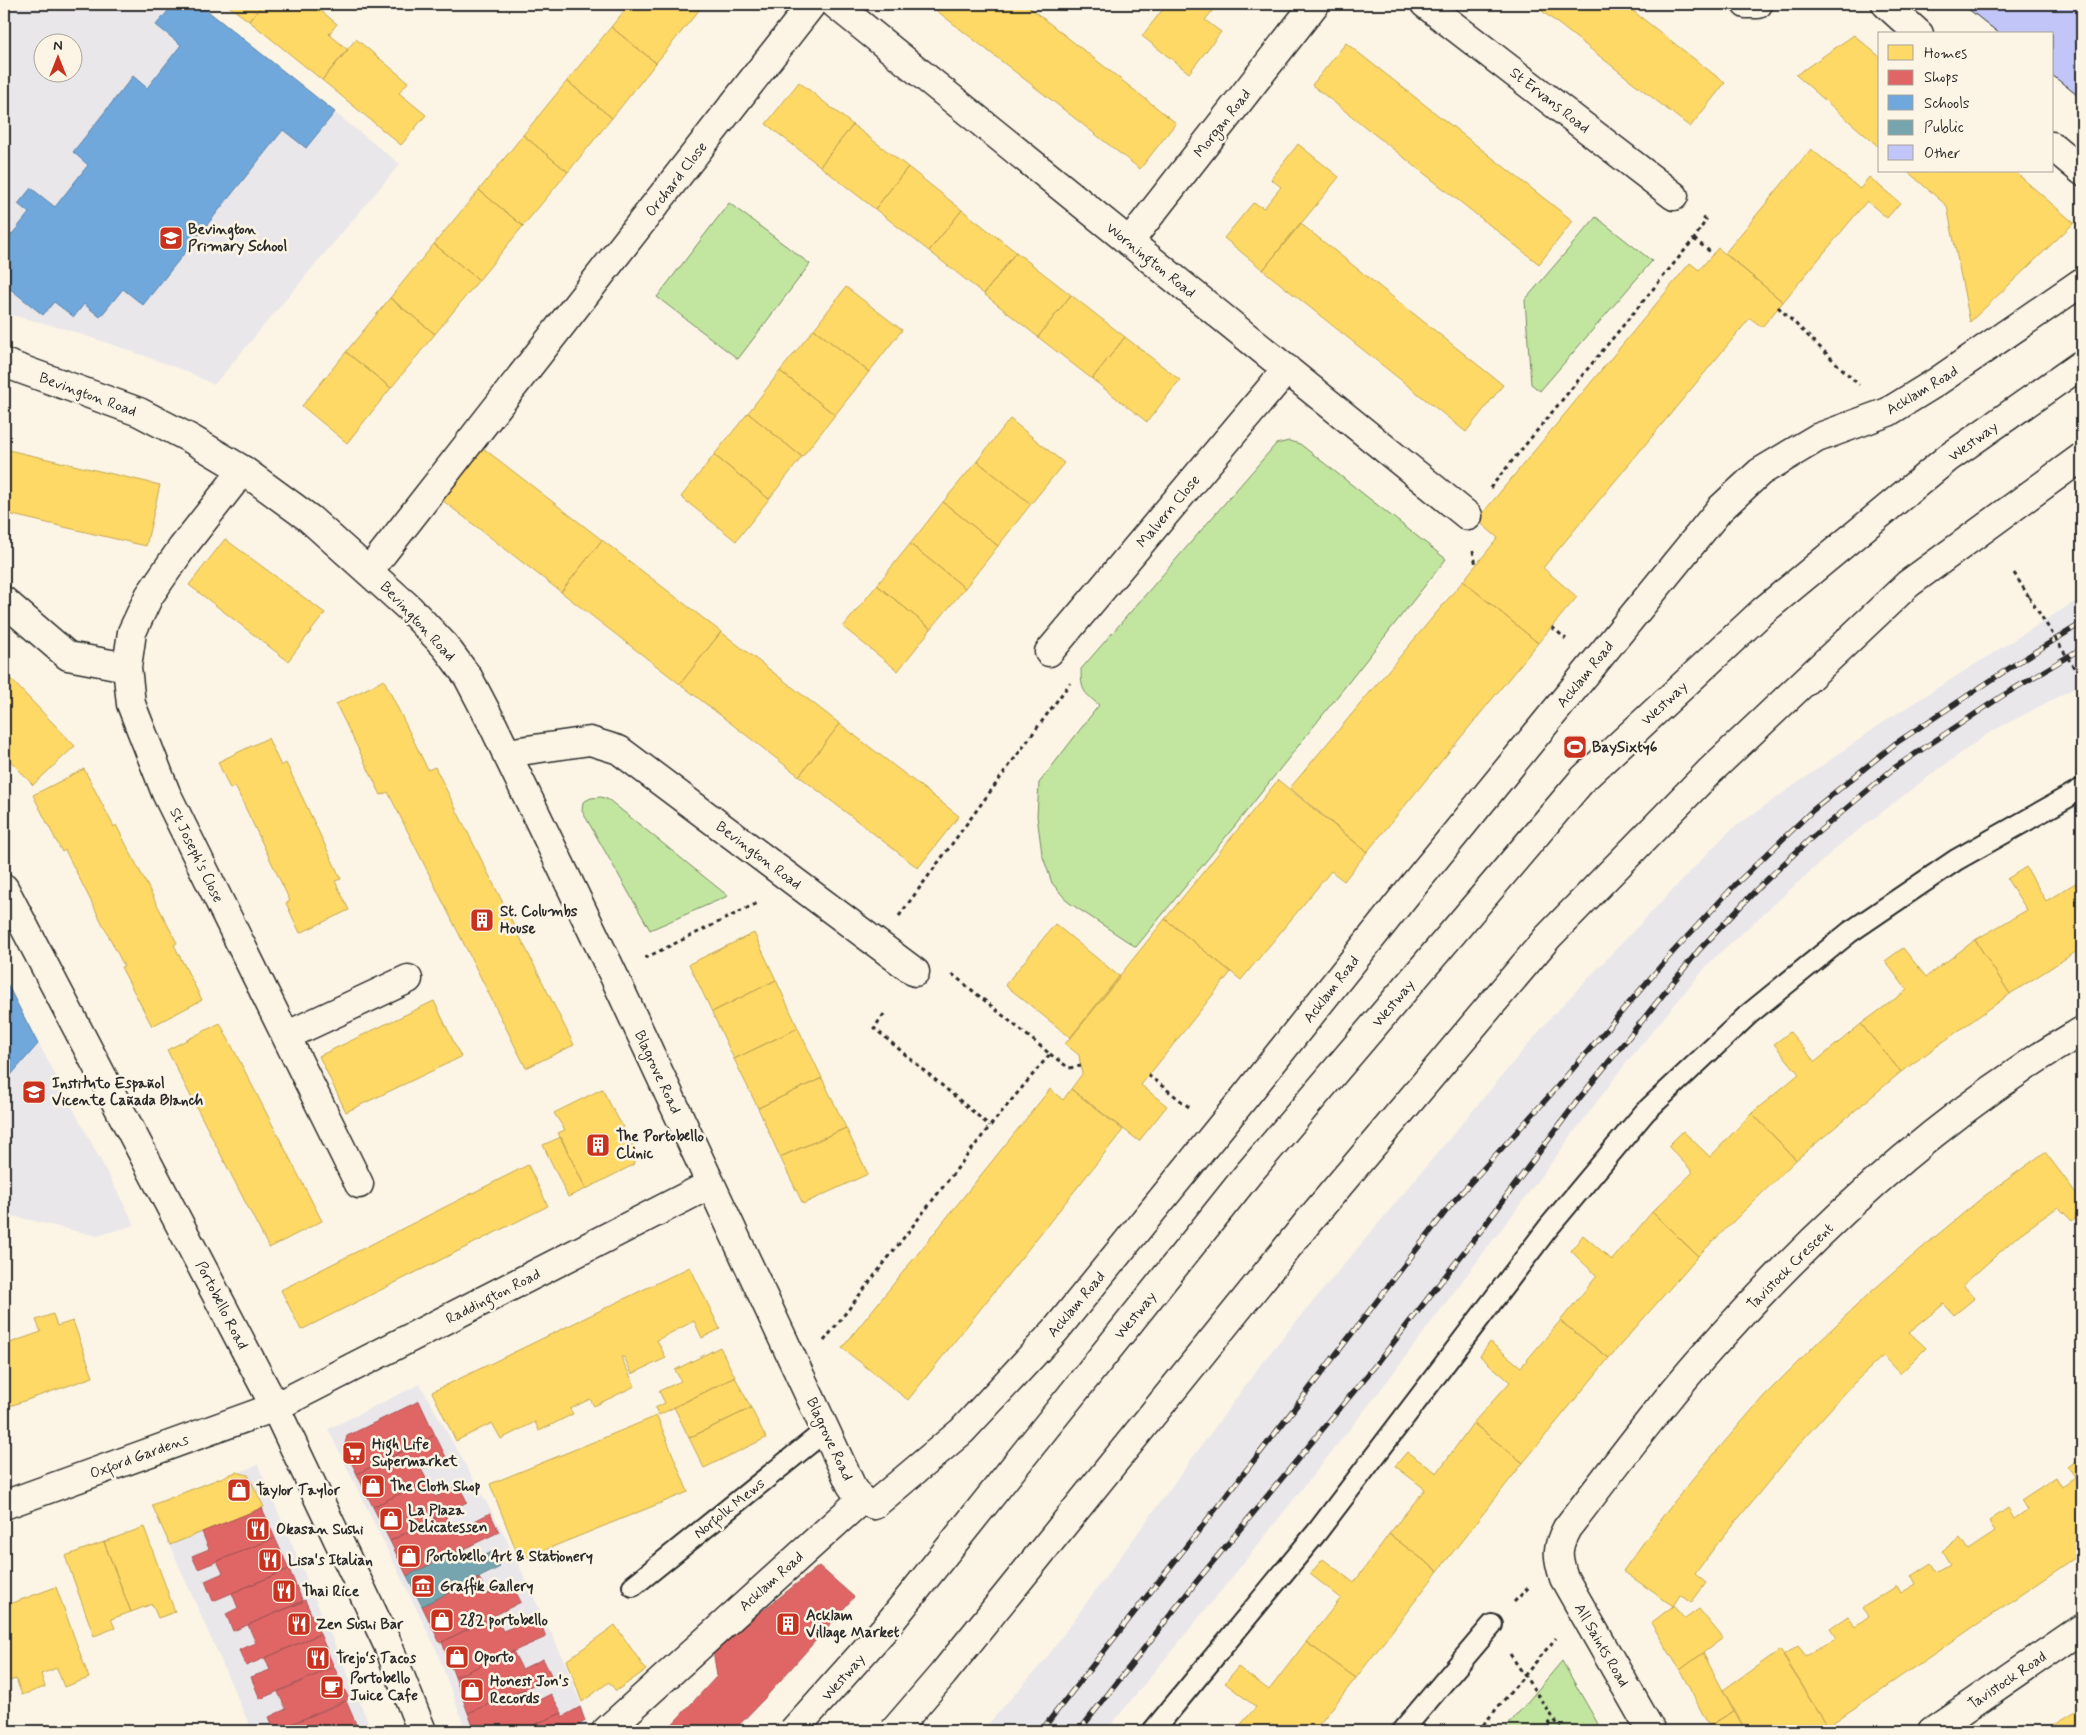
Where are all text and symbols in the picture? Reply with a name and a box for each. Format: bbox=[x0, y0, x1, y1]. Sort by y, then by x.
north arrow bbox=[32, 32, 82, 82]
legend bbox=[1878, 32, 2054, 172]
text: N bbox=[53, 37, 63, 55]
text: Homes bbox=[1924, 44, 1967, 64]
street label: St Ervans Road bbox=[1505, 63, 1594, 138]
text: Shops bbox=[1924, 68, 1959, 88]
street label: Morgan Road bbox=[1190, 85, 1257, 163]
text: Schools bbox=[1924, 94, 1970, 114]
text: Public bbox=[1924, 118, 1964, 138]
street label: Orchard Close bbox=[641, 138, 712, 221]
text: Other bbox=[1924, 144, 1960, 164]
street label: Wornington Road bbox=[1101, 219, 1199, 304]
place label: Bevington Primary School bbox=[188, 220, 287, 257]
school or university icon: Bevington Primary School bbox=[158, 225, 184, 251]
street label: Acklam Road bbox=[1883, 362, 1962, 420]
street label: Bevington Road bbox=[36, 368, 139, 422]
street label: Westway bbox=[1945, 417, 2003, 467]
street label: Malvern Close bbox=[1132, 471, 1205, 552]
street label: Bevington Road bbox=[375, 577, 460, 666]
street label: Acklam Road bbox=[1553, 637, 1619, 712]
street label: Westway bbox=[1637, 677, 1692, 730]
sports icon: BaySixty6 bbox=[1562, 734, 1588, 760]
place label: BaySixty6 bbox=[1592, 738, 1658, 758]
street label: St Joseph's Close bbox=[164, 805, 228, 907]
street label: Bevington Road bbox=[711, 817, 805, 895]
place label: St. Columbs House bbox=[500, 902, 578, 939]
building icon: St. Columbs House bbox=[469, 907, 495, 933]
street label: Acklam Road bbox=[1299, 952, 1364, 1027]
street label: Westway bbox=[1368, 975, 1420, 1032]
street label: Blagrove Road bbox=[628, 1027, 685, 1118]
place label: Instituto Español Vicente Cañada Blanch bbox=[52, 1074, 204, 1111]
school or university icon: Instituto Español Vicente Cañada Blanch bbox=[21, 1079, 47, 1105]
place label: The Portobello Clinic bbox=[616, 1127, 705, 1164]
building icon: The Portobello Clinic bbox=[585, 1132, 611, 1158]
street label: Tavistock Crescent bbox=[1743, 1219, 1839, 1314]
street label: Portobello Road bbox=[190, 1258, 252, 1353]
street label: Raddington Road bbox=[443, 1264, 545, 1330]
street label: Acklam Road bbox=[1043, 1267, 1110, 1342]
street label: Westway bbox=[1110, 1287, 1162, 1344]
street label: Blagrove Road bbox=[800, 1394, 857, 1485]
street label: Oxford Gardens bbox=[87, 1430, 193, 1486]
place label: High Life Supermarket bbox=[372, 1435, 459, 1472]
supermarket icon: High Life Supermarket bbox=[341, 1440, 367, 1466]
shop icon: The Cloth Shop bbox=[360, 1473, 386, 1499]
street label: Norfolk Mews bbox=[690, 1474, 771, 1545]
shop icon: Taylor Taylor bbox=[226, 1477, 252, 1503]
place label: The Cloth Shop bbox=[390, 1477, 480, 1497]
place label: Taylor Taylor bbox=[256, 1481, 341, 1501]
place label: La Plaza Delicatessen bbox=[408, 1501, 487, 1538]
shop icon: La Plaza Delicatessen bbox=[378, 1506, 404, 1532]
restaurant icon: Okasan Sushi bbox=[245, 1516, 271, 1542]
place label: Okasan Sushi bbox=[276, 1520, 364, 1540]
shop icon: Portobello Art & Stationery bbox=[396, 1543, 422, 1569]
restaurant icon: Lisa's Italian bbox=[257, 1547, 283, 1573]
place label: Portobello Art & Stationery bbox=[426, 1547, 593, 1567]
street label: Acklam Road bbox=[735, 1547, 808, 1616]
place label: Lisa's Italian bbox=[288, 1551, 373, 1571]
museum icon: Graffik Gallery bbox=[410, 1573, 436, 1599]
place label: Graffik Gallery bbox=[440, 1576, 533, 1597]
restaurant icon: Thai Rice bbox=[271, 1578, 297, 1604]
place label: Thai Rice bbox=[302, 1582, 360, 1602]
street label: All Saints Road bbox=[1569, 1600, 1633, 1691]
place label: Acklam Village Market bbox=[806, 1606, 900, 1644]
shop icon: 282 portobello bbox=[429, 1607, 455, 1633]
restaurant icon: Zen Sushi Bar bbox=[286, 1611, 312, 1637]
place label: 282 portobello bbox=[460, 1611, 549, 1631]
building icon: Acklam Village Market bbox=[775, 1611, 801, 1637]
place label: Zen Sushi Bar bbox=[316, 1615, 404, 1635]
shop icon: Oporto bbox=[444, 1644, 470, 1670]
restaurant icon: Trejo‘s Tacos bbox=[305, 1645, 331, 1671]
street label: Tavistock Road bbox=[1964, 1647, 2051, 1714]
place label: Oporto bbox=[474, 1648, 514, 1668]
place label: Trejo‘s Tacos bbox=[336, 1649, 416, 1669]
street label: Westway bbox=[818, 1650, 870, 1706]
place label: Portobello Juice Cafe bbox=[350, 1669, 418, 1706]
place label: Honest Jon's Records bbox=[490, 1672, 569, 1709]
cafe icon: Portobello Juice Cafe bbox=[319, 1674, 345, 1700]
shop icon: Honest Jon's Records bbox=[459, 1677, 485, 1703]

